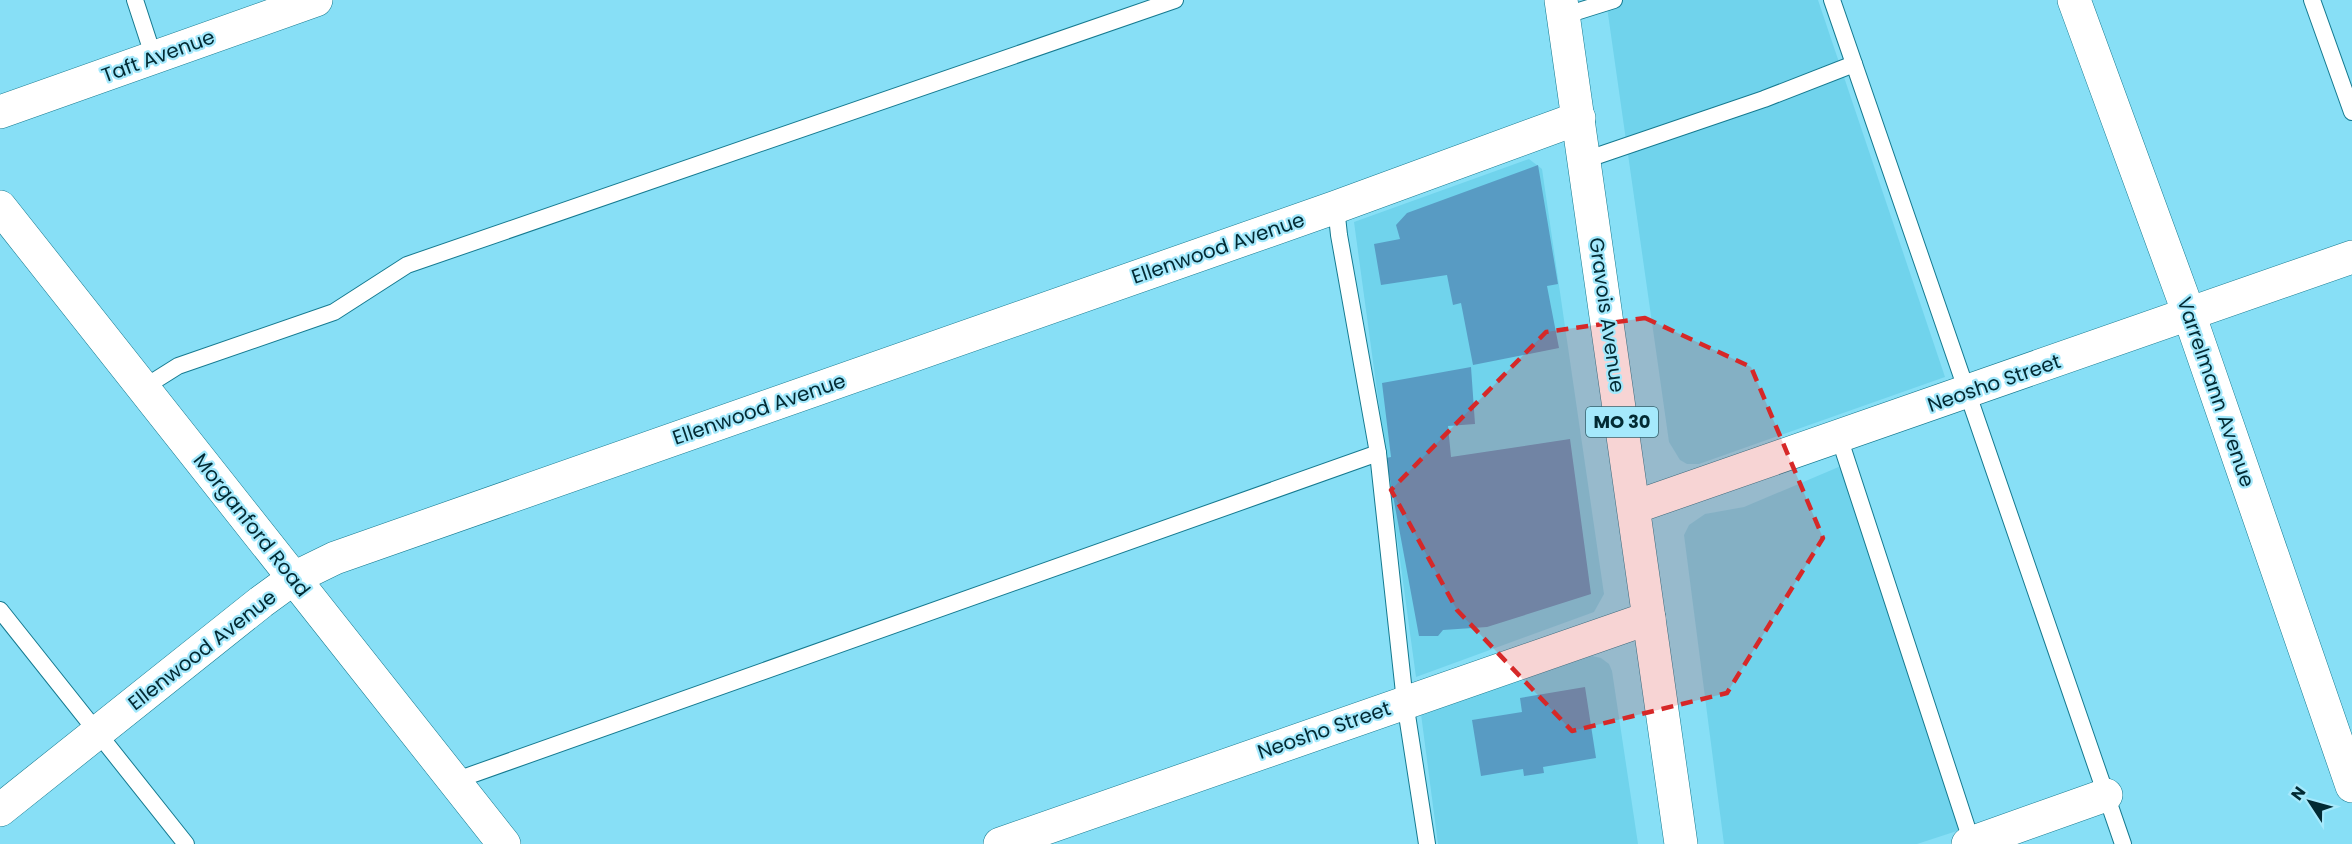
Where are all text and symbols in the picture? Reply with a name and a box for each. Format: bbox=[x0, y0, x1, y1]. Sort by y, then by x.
street label: Taft Avenue bbox=[97, 23, 219, 89]
street label: Ellenwood Avenue bbox=[1128, 205, 1308, 291]
street label: Gravois Avenue bbox=[1582, 236, 1632, 394]
street label: Varrelmann Avenue bbox=[2170, 293, 2262, 491]
street label: Neosho Street bbox=[1924, 347, 2064, 419]
street label: Ellenwood Avenue bbox=[669, 366, 849, 452]
road number: MO 30 bbox=[1586, 407, 1658, 437]
street label: Morganford Road bbox=[187, 447, 317, 603]
street label: Ellenwood Avenue bbox=[122, 583, 282, 717]
street label: Neosho Street bbox=[1254, 694, 1394, 766]
north arrow bbox=[2280, 772, 2340, 832]
text: N bbox=[2285, 782, 2311, 805]

